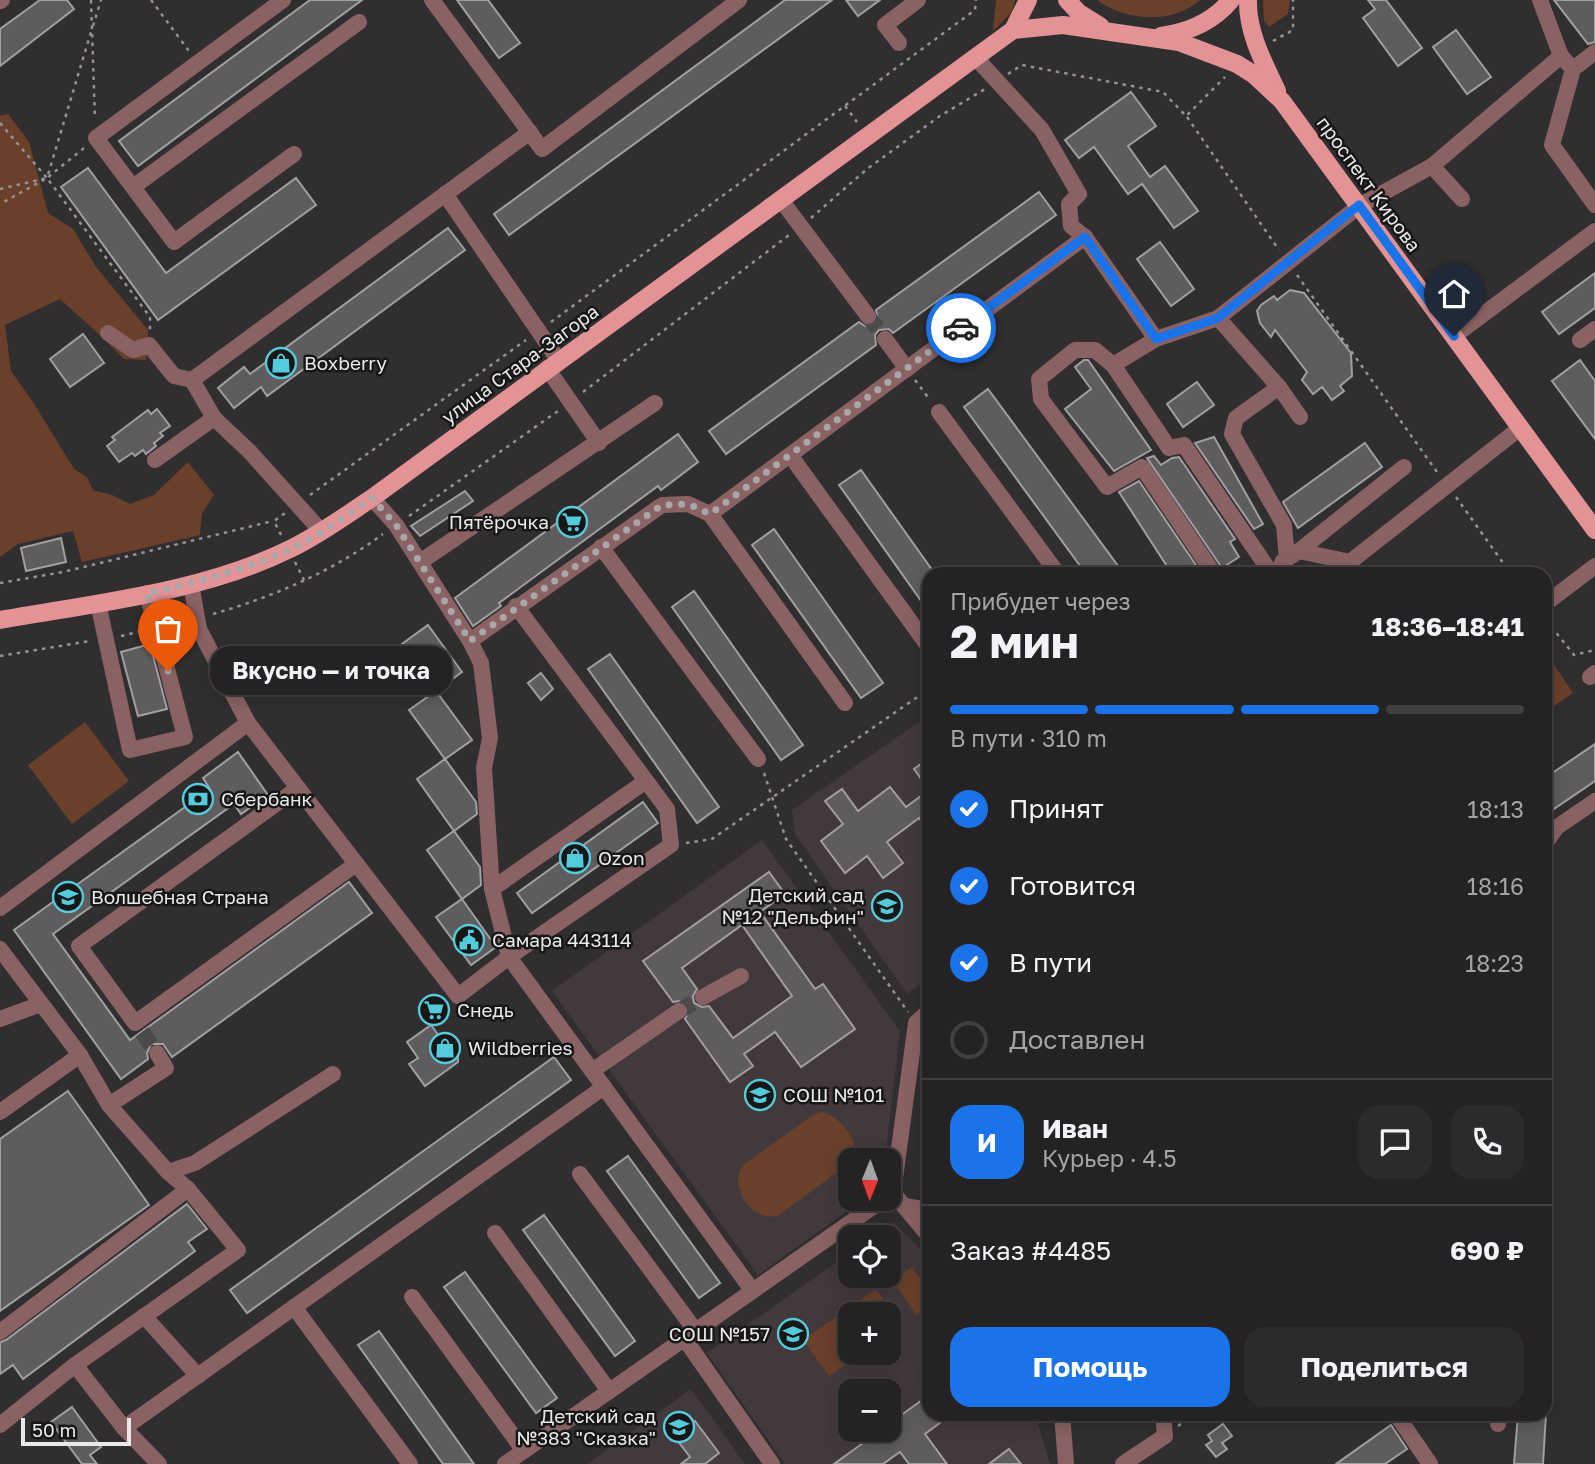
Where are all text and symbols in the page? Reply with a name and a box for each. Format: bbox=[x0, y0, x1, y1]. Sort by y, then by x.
street label: проспект Кирова bbox=[1313, 112, 1426, 256]
pin bbox=[1424, 264, 1484, 336]
icon: home bbox=[1435, 275, 1473, 313]
courier bbox=[926, 293, 996, 363]
street label: улица Стара-Загора bbox=[437, 299, 602, 428]
icon: car bbox=[942, 309, 980, 347]
shop icon: Boxberry bbox=[264, 346, 298, 380]
place label: Boxberry bbox=[304, 351, 387, 374]
supermarket icon: Пятёрочка bbox=[555, 505, 589, 539]
place label: Пятёрочка bbox=[449, 510, 549, 533]
text: Прибудет через bbox=[950, 587, 1131, 615]
pin bbox=[138, 599, 198, 671]
icon: bag bbox=[149, 610, 187, 648]
text: 18:36–18:41 bbox=[1372, 611, 1524, 642]
text: 2 мин bbox=[950, 613, 1079, 668]
callout: Вкусно — и точка bbox=[210, 646, 452, 696]
text: Вкусно — и точка bbox=[232, 656, 430, 684]
text: В пути · 310 m bbox=[950, 724, 1107, 752]
bank icon: Сбербанк bbox=[181, 782, 215, 816]
place label: Сбербанк bbox=[221, 787, 313, 810]
icon: check bbox=[950, 790, 988, 828]
text: Принят bbox=[1009, 793, 1104, 824]
text: 18:13 bbox=[1467, 795, 1524, 823]
shop icon: Ozon bbox=[558, 841, 592, 875]
place label: Ozon bbox=[598, 846, 645, 869]
icon: check bbox=[950, 867, 988, 905]
text: Готовится bbox=[1009, 870, 1136, 901]
text: 18:16 bbox=[1467, 872, 1524, 900]
school or university icon: Волшебная Страна bbox=[51, 880, 85, 914]
place label: Детский сад №12 "Дельфин" bbox=[721, 883, 864, 928]
place label: Волшебная Страна bbox=[91, 885, 269, 908]
school or university icon: Детский сад №12 "Дельфин" bbox=[870, 889, 904, 923]
public building icon: Самара 443114 bbox=[452, 923, 486, 957]
place label: Самара 443114 bbox=[492, 928, 632, 951]
icon: check bbox=[950, 944, 988, 982]
text: В пути bbox=[1009, 947, 1092, 978]
text: 18:23 bbox=[1465, 949, 1524, 977]
supermarket icon: Снедь bbox=[417, 993, 451, 1027]
place label: Снедь bbox=[457, 998, 514, 1021]
text: Доставлен bbox=[1009, 1024, 1145, 1055]
shop icon: Wildberries bbox=[428, 1031, 462, 1065]
place label: Wildberries bbox=[468, 1036, 573, 1059]
school or university icon: СОШ №101 bbox=[743, 1078, 777, 1112]
place label: СОШ №101 bbox=[783, 1083, 884, 1106]
button: chat bbox=[1358, 1105, 1432, 1179]
button: phone bbox=[1450, 1105, 1524, 1179]
text: Иван bbox=[1042, 1113, 1108, 1144]
text: И bbox=[977, 1127, 997, 1158]
text: Курьер · 4.5 bbox=[1042, 1144, 1177, 1172]
north arrow bbox=[838, 1148, 901, 1211]
map controls bbox=[838, 1148, 901, 1442]
button: locate bbox=[838, 1225, 901, 1288]
text: Заказ #4485 bbox=[950, 1235, 1111, 1266]
text: 690 ₽ bbox=[1450, 1235, 1524, 1266]
button: + bbox=[838, 1302, 901, 1365]
school or university icon: СОШ №157 bbox=[776, 1317, 810, 1351]
place label: СОШ №157 bbox=[669, 1322, 770, 1345]
button: Помощь bbox=[950, 1327, 1230, 1407]
button: Поделиться bbox=[1244, 1327, 1524, 1407]
button: − bbox=[838, 1379, 901, 1442]
place label: Детский сад №383 "Сказка" bbox=[516, 1404, 656, 1449]
school or university icon: Детский сад №383 "Сказка" bbox=[662, 1410, 696, 1444]
scale bar bbox=[21, 1415, 131, 1447]
text: 50 m bbox=[32, 1418, 76, 1441]

